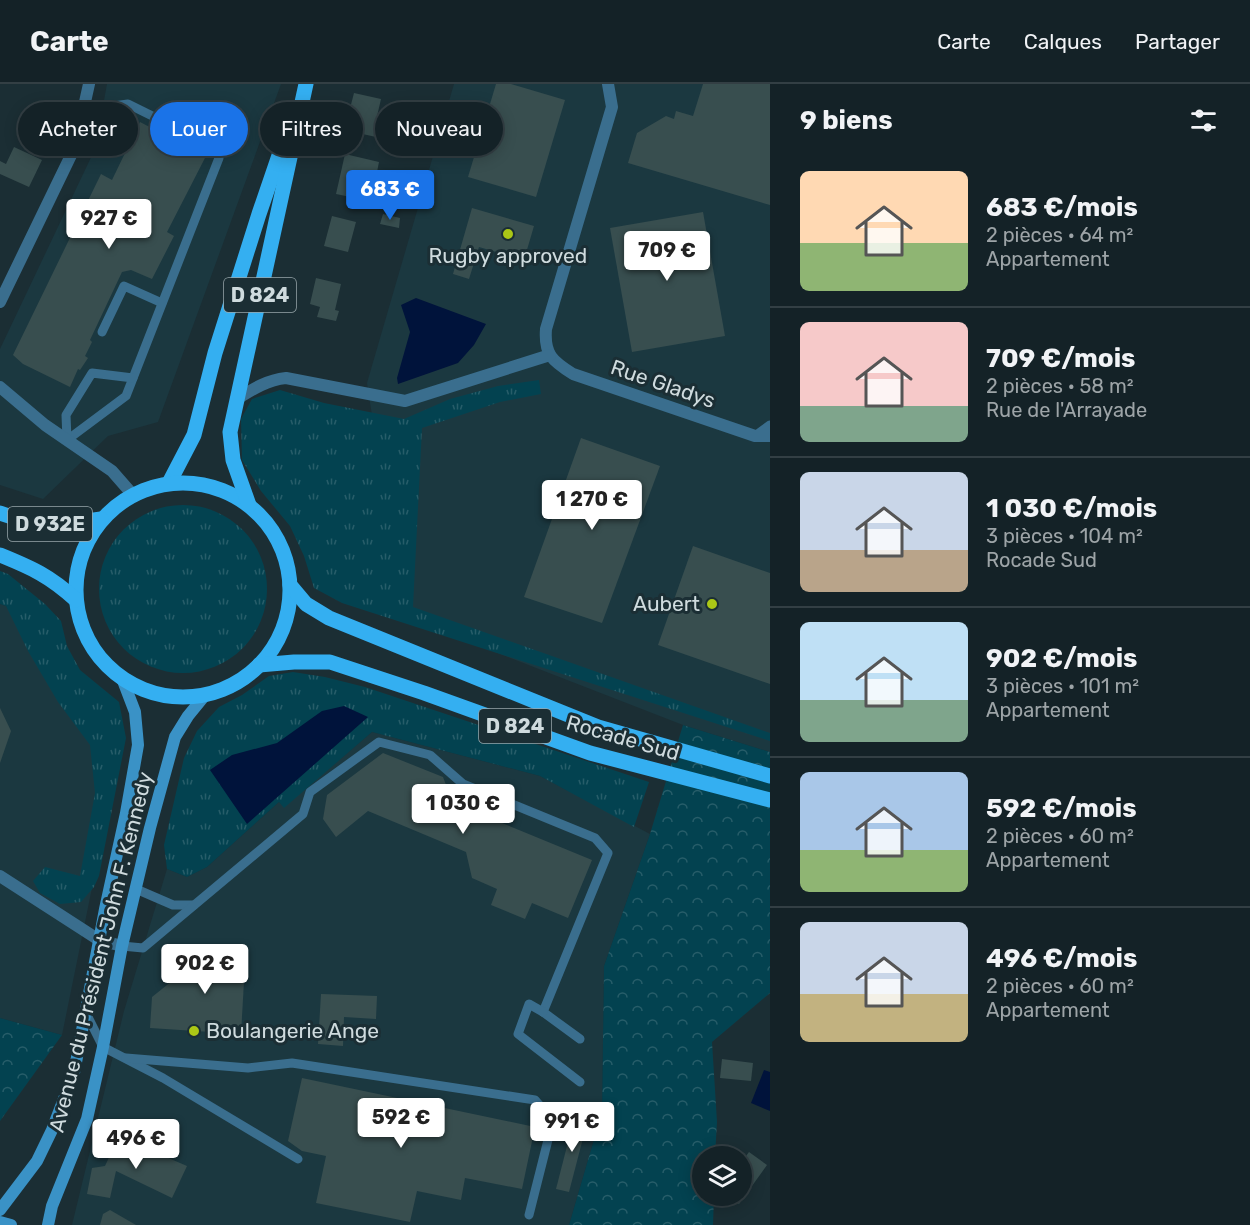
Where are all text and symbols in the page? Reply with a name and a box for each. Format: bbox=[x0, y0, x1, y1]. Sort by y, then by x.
text: Carte bbox=[30, 25, 109, 58]
text: Carte bbox=[937, 29, 991, 54]
text: Calques bbox=[1024, 29, 1102, 54]
text: Partager bbox=[1135, 29, 1220, 54]
chip: Acheter bbox=[18, 102, 138, 156]
chip: Louer bbox=[150, 102, 248, 156]
chip: Filtres bbox=[260, 102, 363, 156]
chip: Nouveau bbox=[375, 102, 503, 156]
icon: filters bbox=[1187, 104, 1220, 137]
text: 9 biens bbox=[800, 105, 893, 136]
pin: 683 € bbox=[348, 170, 432, 221]
text: 683 € bbox=[360, 177, 420, 201]
text: 683 €/mois bbox=[986, 192, 1138, 223]
icon: home bbox=[848, 195, 920, 267]
pin: 927 € bbox=[67, 199, 151, 250]
text: 927 € bbox=[80, 206, 138, 230]
text: 2 pièces · 64 m² bbox=[986, 223, 1133, 247]
marker: Rugby approved bbox=[501, 227, 515, 241]
pin: 709 € bbox=[625, 231, 709, 282]
text: 709 € bbox=[638, 238, 696, 262]
place label: Rugby approved bbox=[429, 243, 587, 268]
text: Appartement bbox=[986, 247, 1110, 271]
road number: D 824 bbox=[224, 278, 296, 312]
text: 709 €/mois bbox=[986, 343, 1136, 374]
icon: home bbox=[848, 346, 920, 418]
street label: Rue Gladys bbox=[608, 354, 719, 413]
text: 2 pièces · 58 m² bbox=[986, 374, 1134, 398]
text: Rue de l'Arrayade bbox=[986, 398, 1147, 422]
pin: 1 270 € bbox=[537, 480, 647, 531]
text: 1 270 € bbox=[556, 487, 628, 511]
text: 1 030 €/mois bbox=[986, 493, 1157, 524]
icon: home bbox=[848, 496, 920, 568]
road number: D 932E bbox=[8, 507, 92, 541]
text: 3 pièces · 104 m² bbox=[986, 524, 1143, 548]
text: Rocade Sud bbox=[986, 548, 1097, 572]
place label: Aubert bbox=[633, 591, 700, 616]
marker: Aubert bbox=[705, 597, 719, 611]
text: 902 €/mois bbox=[986, 643, 1138, 674]
icon: home bbox=[848, 646, 920, 718]
text: 3 pièces · 101 m² bbox=[986, 674, 1139, 698]
text: Appartement bbox=[986, 698, 1110, 722]
road number: D 824 bbox=[479, 709, 551, 743]
street label: Rocade Sud bbox=[564, 709, 683, 766]
street label: Avenue du Président John F. Kennedy bbox=[44, 769, 158, 1135]
pin: 1 030 € bbox=[408, 784, 518, 835]
text: 1 030 € bbox=[426, 791, 500, 815]
text: 592 €/mois bbox=[986, 793, 1137, 824]
icon: home bbox=[848, 796, 920, 868]
text: 2 pièces · 60 m² bbox=[986, 824, 1134, 848]
text: Appartement bbox=[986, 848, 1110, 872]
text: 496 €/mois bbox=[986, 943, 1137, 974]
pin: 902 € bbox=[163, 944, 247, 995]
icon: home bbox=[848, 946, 920, 1018]
text: 902 € bbox=[175, 951, 235, 975]
text: 2 pièces · 60 m² bbox=[986, 974, 1134, 998]
text: Appartement bbox=[986, 998, 1110, 1022]
place label: Boulangerie Ange bbox=[206, 1018, 379, 1043]
marker: Boulangerie Ange bbox=[187, 1024, 201, 1038]
pin: 592 € bbox=[359, 1098, 443, 1149]
pin: 991 € bbox=[530, 1102, 614, 1153]
text: 592 € bbox=[372, 1105, 430, 1129]
text: 991 € bbox=[544, 1109, 600, 1133]
pin: 496 € bbox=[94, 1119, 178, 1170]
text: 496 € bbox=[106, 1126, 166, 1150]
map controls bbox=[692, 1146, 752, 1206]
button: layers bbox=[692, 1146, 752, 1206]

